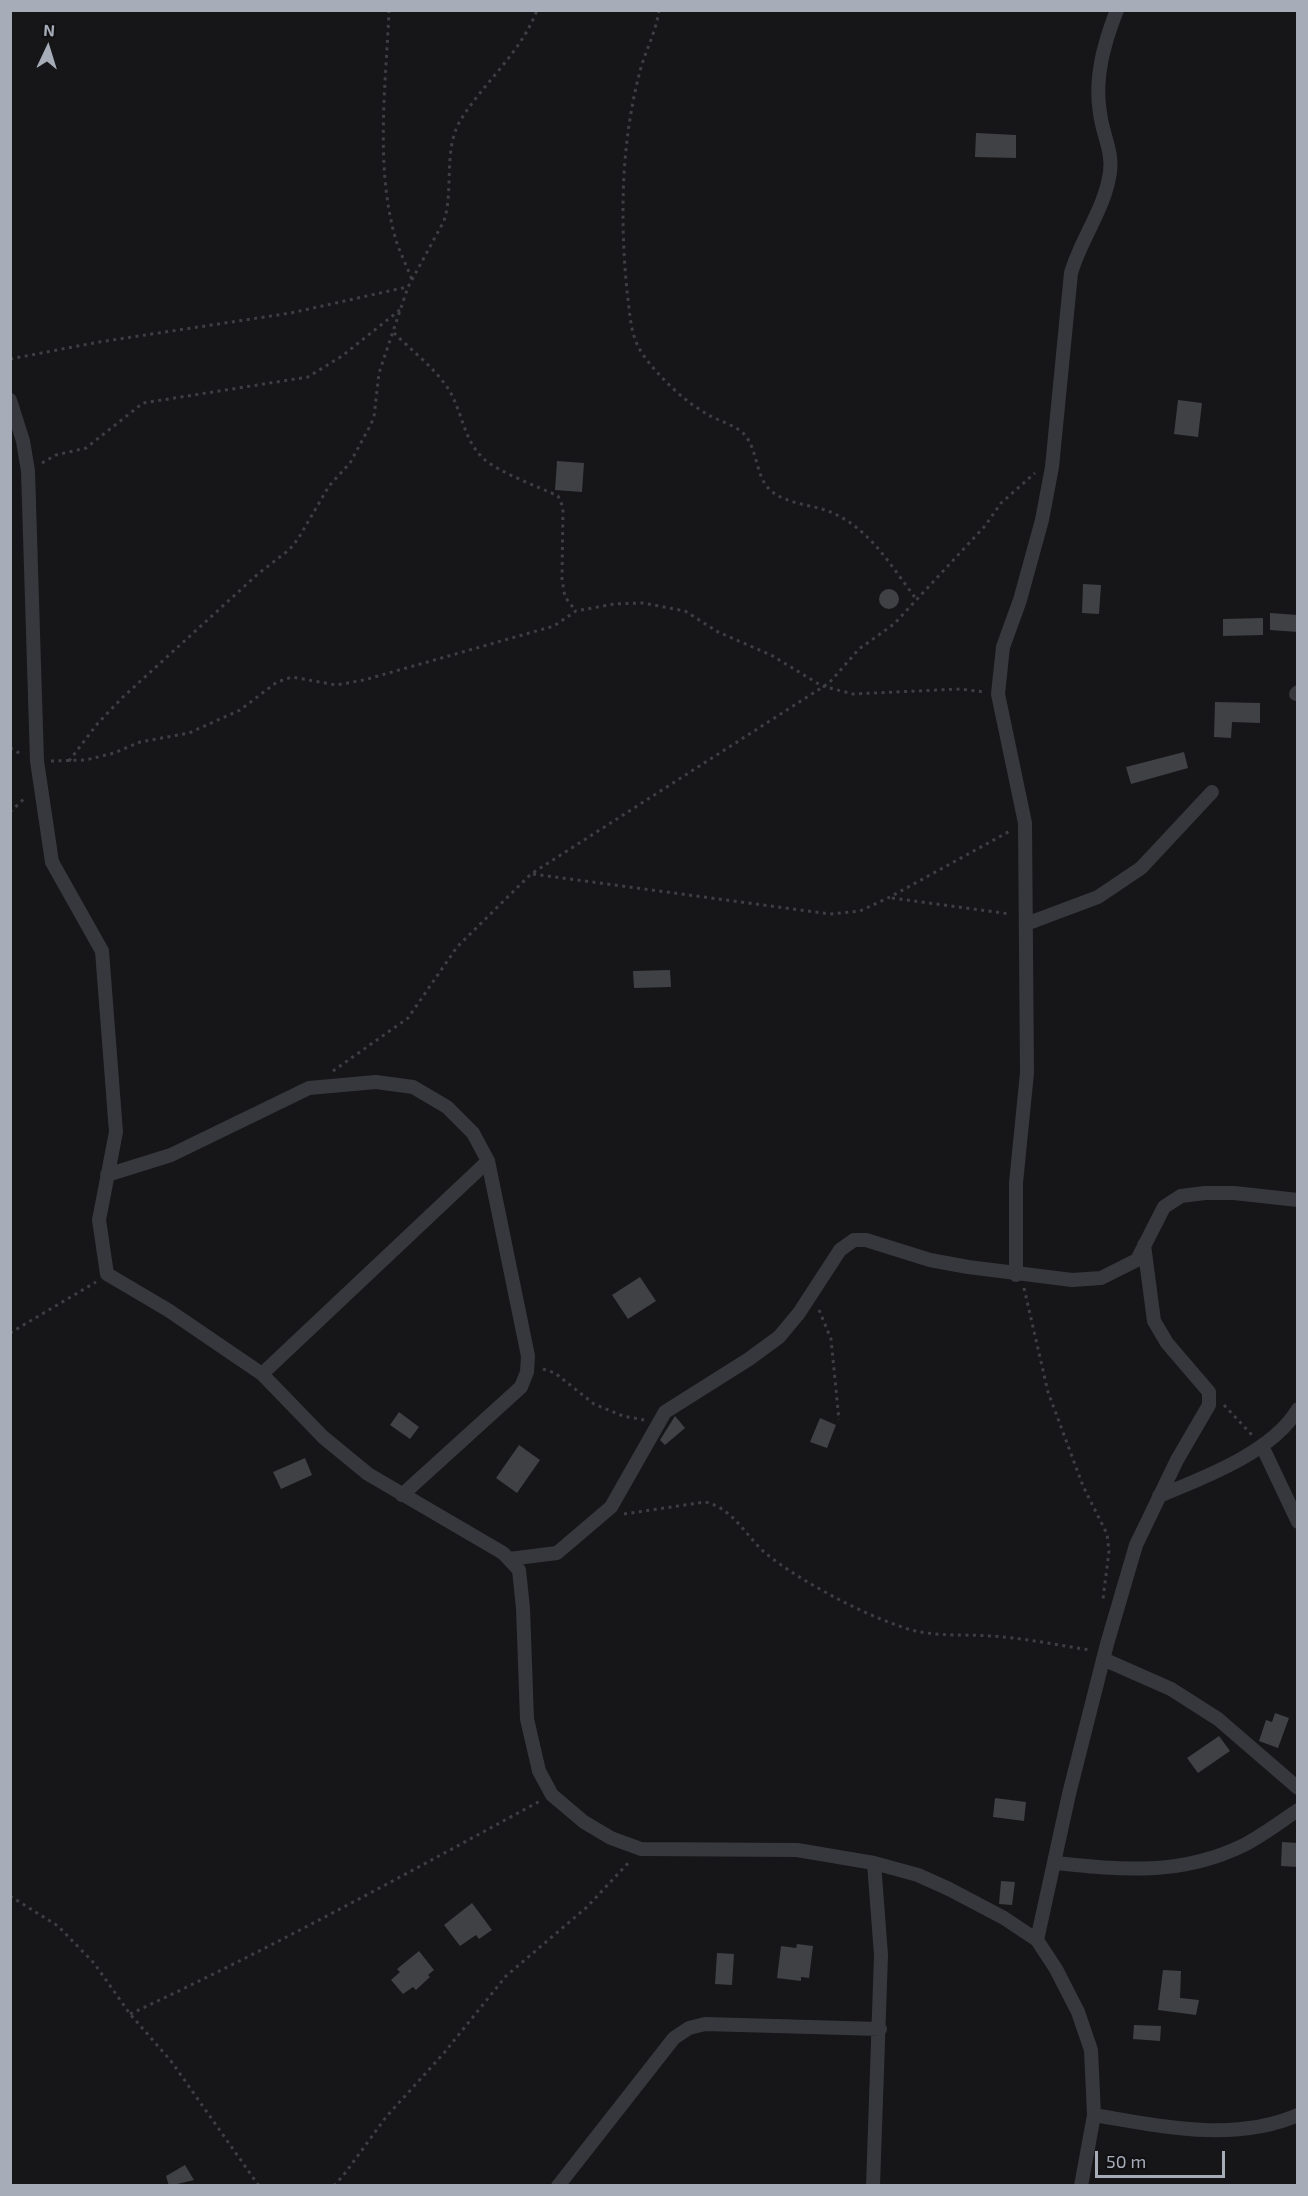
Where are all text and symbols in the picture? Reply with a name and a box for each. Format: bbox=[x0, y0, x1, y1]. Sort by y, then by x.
north arrow bbox=[18, 18, 78, 78]
text: N bbox=[43, 20, 56, 39]
scale bar bbox=[1098, 2139, 1228, 2177]
text: 50 m bbox=[1106, 2150, 1146, 2172]

